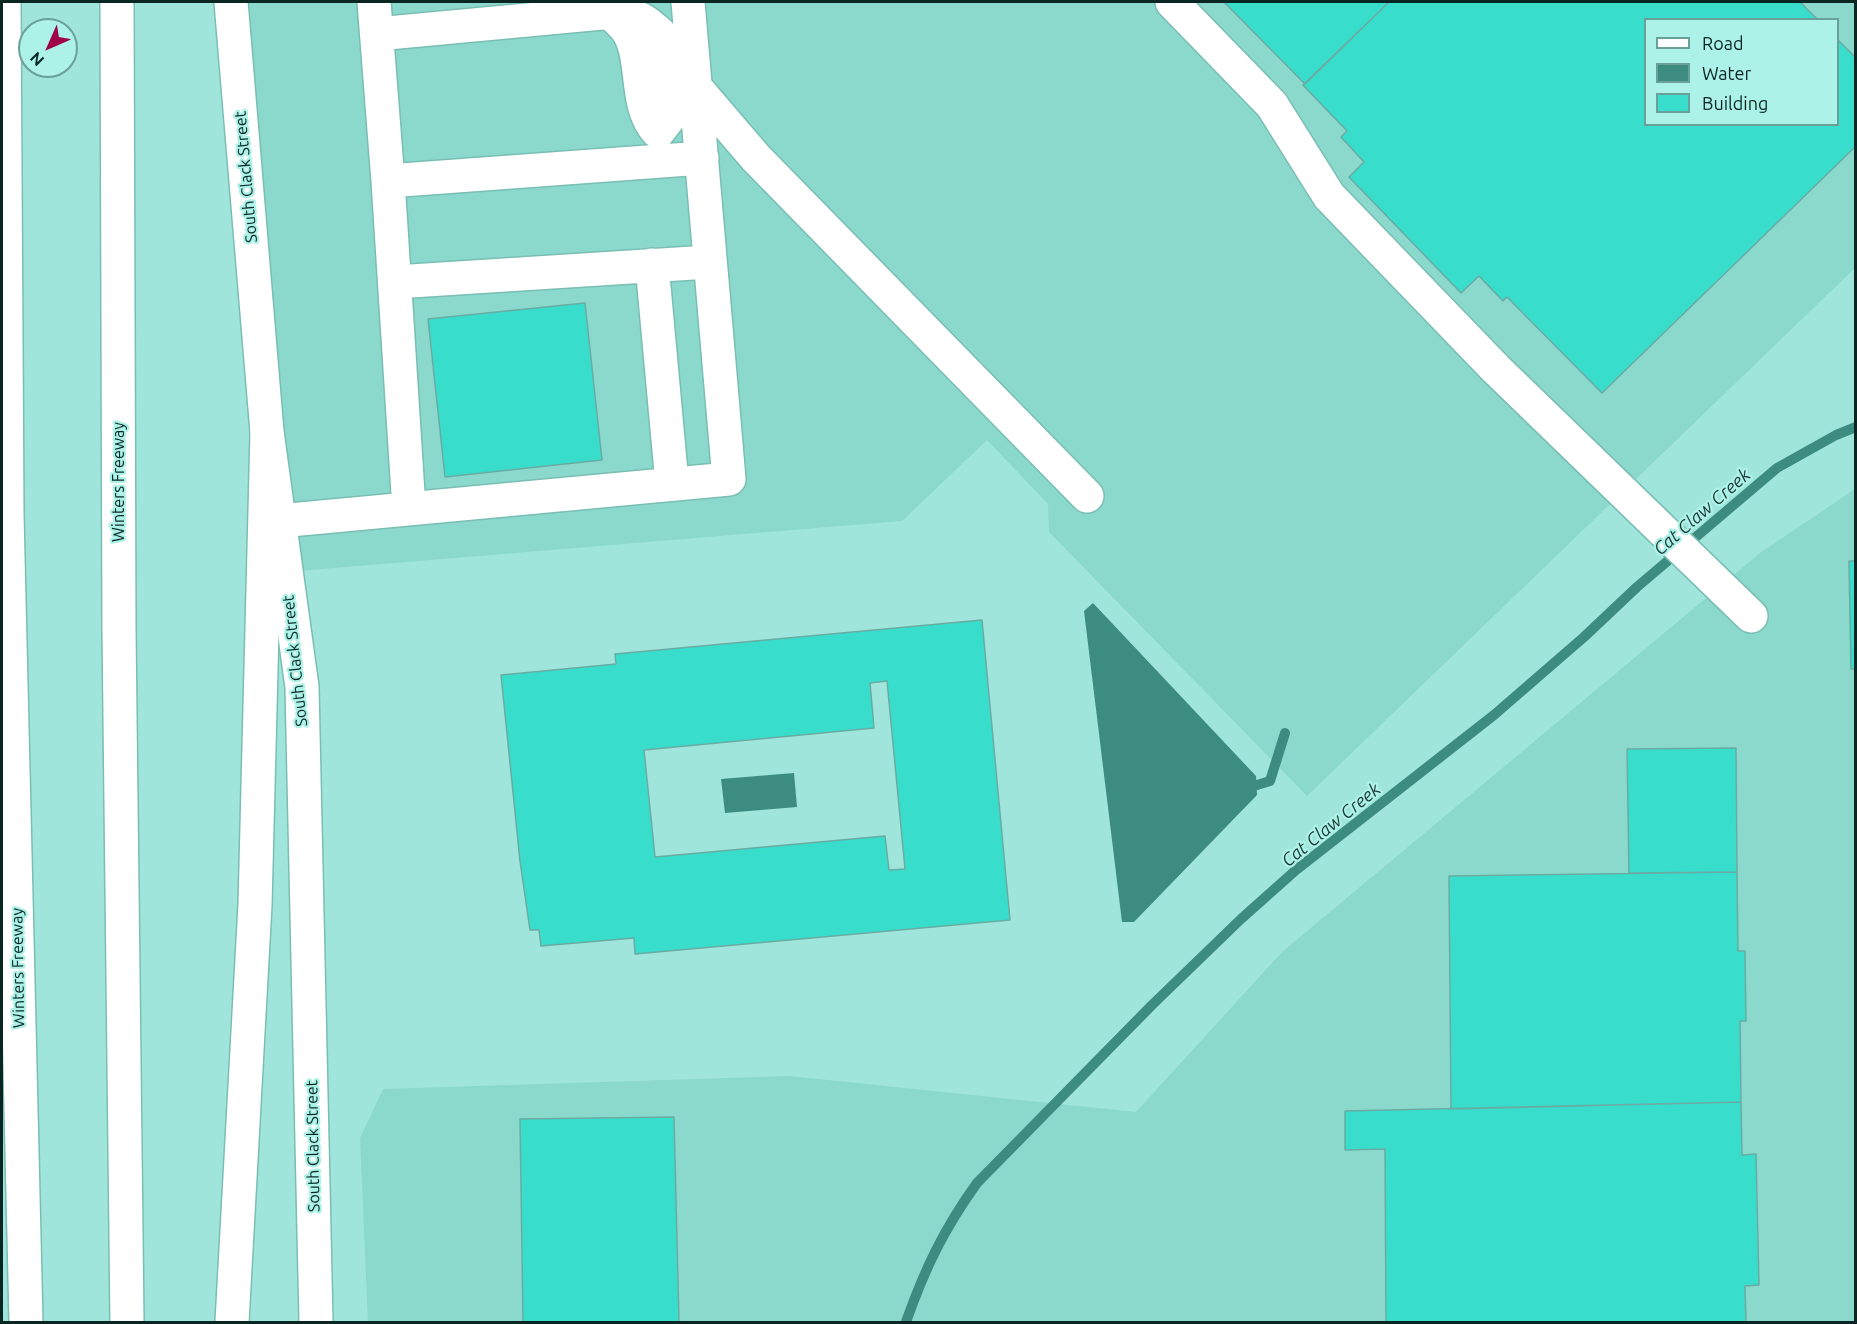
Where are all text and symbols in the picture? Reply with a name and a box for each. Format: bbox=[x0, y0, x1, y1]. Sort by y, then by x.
north arrow bbox=[18, 18, 78, 78]
legend bbox=[1644, 18, 1839, 126]
text: Road bbox=[1702, 33, 1744, 53]
text: N bbox=[26, 49, 47, 70]
text: Water bbox=[1702, 63, 1751, 83]
text: Building bbox=[1702, 93, 1768, 113]
street label: South Clack Street bbox=[231, 110, 261, 244]
street label: Winters Freeway bbox=[109, 422, 129, 542]
water label: Cat Claw Creek bbox=[1649, 464, 1755, 560]
street label: South Clack Street bbox=[279, 594, 311, 728]
water label: Cat Claw Creek bbox=[1277, 778, 1385, 872]
street label: Winters Freeway bbox=[7, 908, 29, 1028]
street label: South Clack Street bbox=[302, 1080, 324, 1212]

